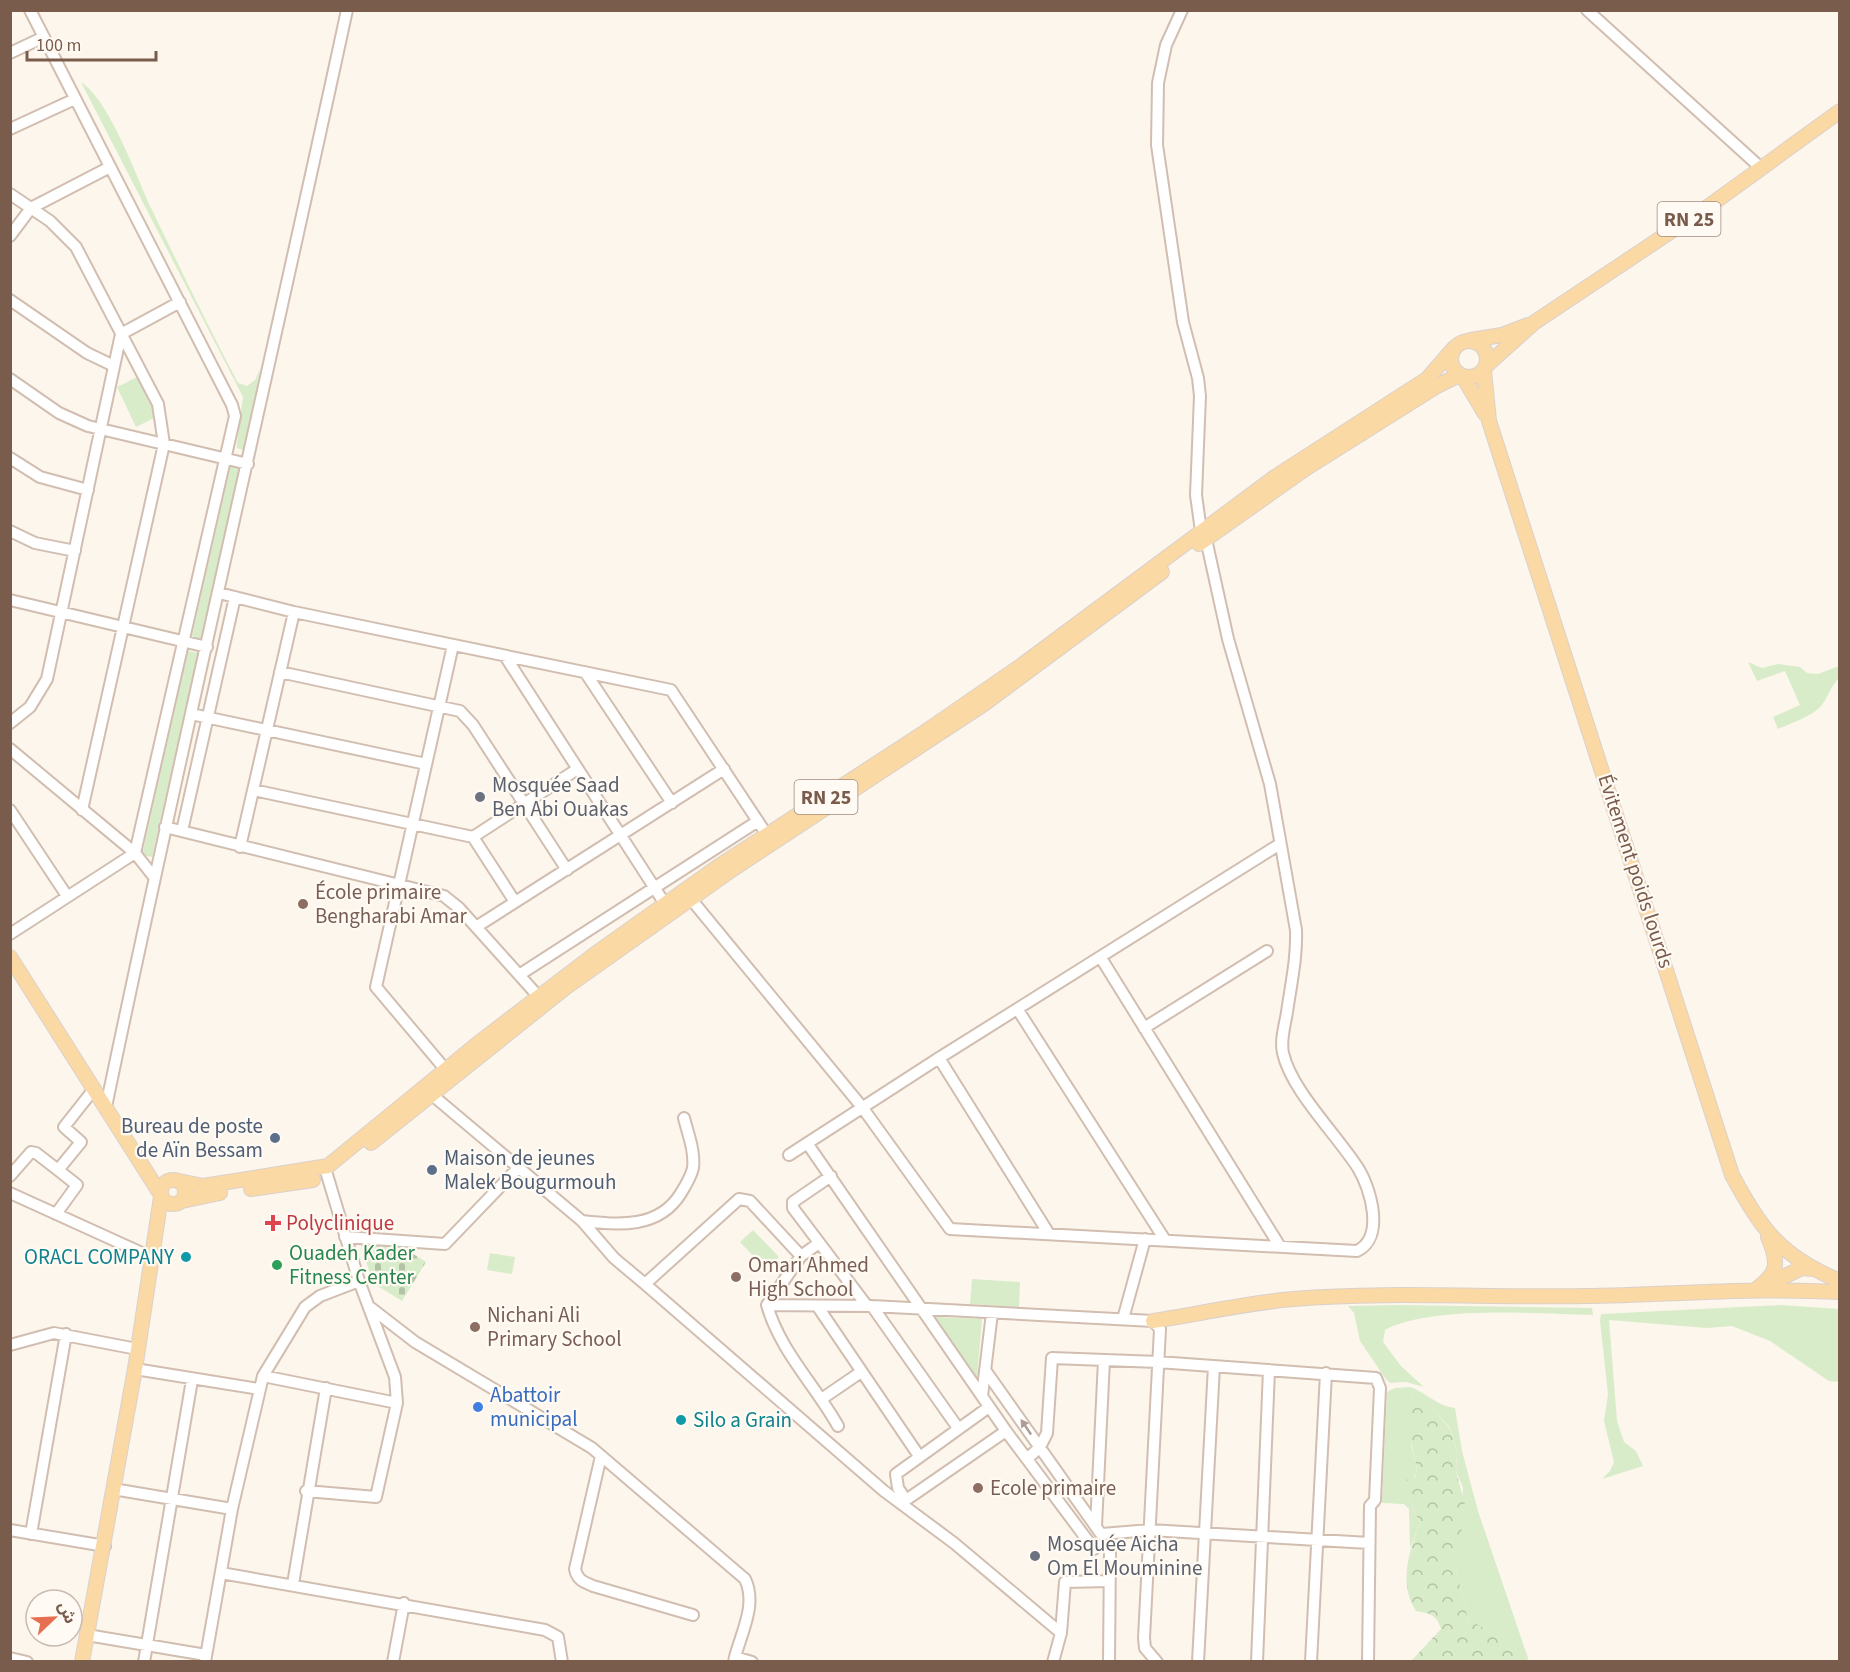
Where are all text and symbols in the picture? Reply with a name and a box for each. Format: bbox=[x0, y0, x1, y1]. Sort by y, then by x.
scale bar bbox=[27, 24, 156, 62]
text: 100 m bbox=[36, 33, 81, 58]
road number: RN 25 bbox=[1658, 202, 1720, 236]
place label: Mosquée Saad Ben Abi Ouakas bbox=[492, 770, 629, 824]
street label: Évitement poids lourds bbox=[1590, 770, 1682, 972]
road number: RN 25 bbox=[794, 780, 858, 814]
marker: Mosquée Saad Ben Abi Ouakas bbox=[473, 790, 487, 804]
place label: École primaire Bengharabi Amar bbox=[315, 877, 468, 931]
marker: École primaire Bengharabi Amar bbox=[296, 897, 310, 911]
place label: Bureau de poste de Aïn Bessam bbox=[121, 1111, 263, 1165]
marker: Bureau de poste de Aïn Bessam bbox=[268, 1131, 282, 1145]
place label: Maison de jeunes Malek Bougurmouh bbox=[444, 1143, 616, 1197]
marker: Maison de jeunes Malek Bougurmouh bbox=[425, 1163, 439, 1177]
place label: Polyclinique bbox=[286, 1208, 394, 1238]
marker: Polyclinique bbox=[264, 1214, 282, 1232]
place label: Ouadeh Kader Fitness Center bbox=[289, 1238, 415, 1292]
place label: ORACL COMPANY bbox=[24, 1242, 175, 1272]
marker: ORACL COMPANY bbox=[179, 1250, 193, 1264]
place label: Omari Ahmed High School bbox=[748, 1250, 869, 1304]
marker: Ouadeh Kader Fitness Center bbox=[270, 1258, 284, 1272]
marker: Omari Ahmed High School bbox=[729, 1270, 743, 1284]
place label: Nichani Ali Primary School bbox=[487, 1300, 622, 1354]
marker: Nichani Ali Primary School bbox=[468, 1320, 482, 1334]
place label: Abattoir municipal bbox=[490, 1380, 578, 1434]
marker: Abattoir municipal bbox=[471, 1400, 485, 1414]
place label: Silo a Grain bbox=[693, 1405, 792, 1435]
marker: Silo a Grain bbox=[674, 1413, 688, 1427]
one-way arrow bbox=[1021, 1419, 1032, 1435]
place label: Ecole primaire bbox=[990, 1473, 1116, 1503]
marker: Ecole primaire bbox=[971, 1481, 985, 1495]
place label: Mosquée Aicha Om El Mouminine bbox=[1047, 1529, 1202, 1583]
marker: Mosquée Aicha Om El Mouminine bbox=[1028, 1549, 1042, 1563]
north arrow bbox=[24, 1588, 84, 1648]
text: ش bbox=[52, 1598, 81, 1627]

